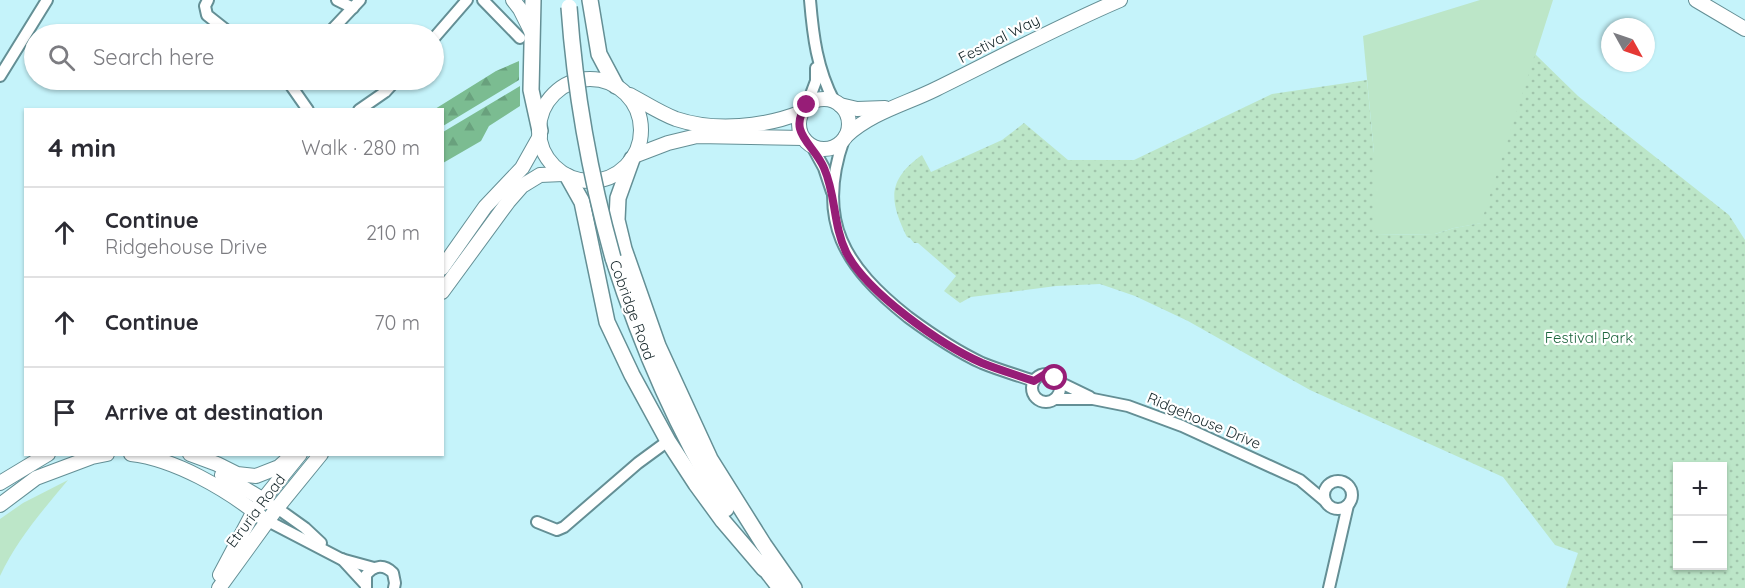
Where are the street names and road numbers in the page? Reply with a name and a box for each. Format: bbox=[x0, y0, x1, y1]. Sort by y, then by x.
street label: Festival Way bbox=[955, 10, 1043, 67]
street label: Cobridge Road bbox=[606, 257, 659, 362]
street label: Ridgehouse Drive bbox=[1144, 388, 1264, 453]
street label: Etruria Road bbox=[222, 470, 289, 551]

